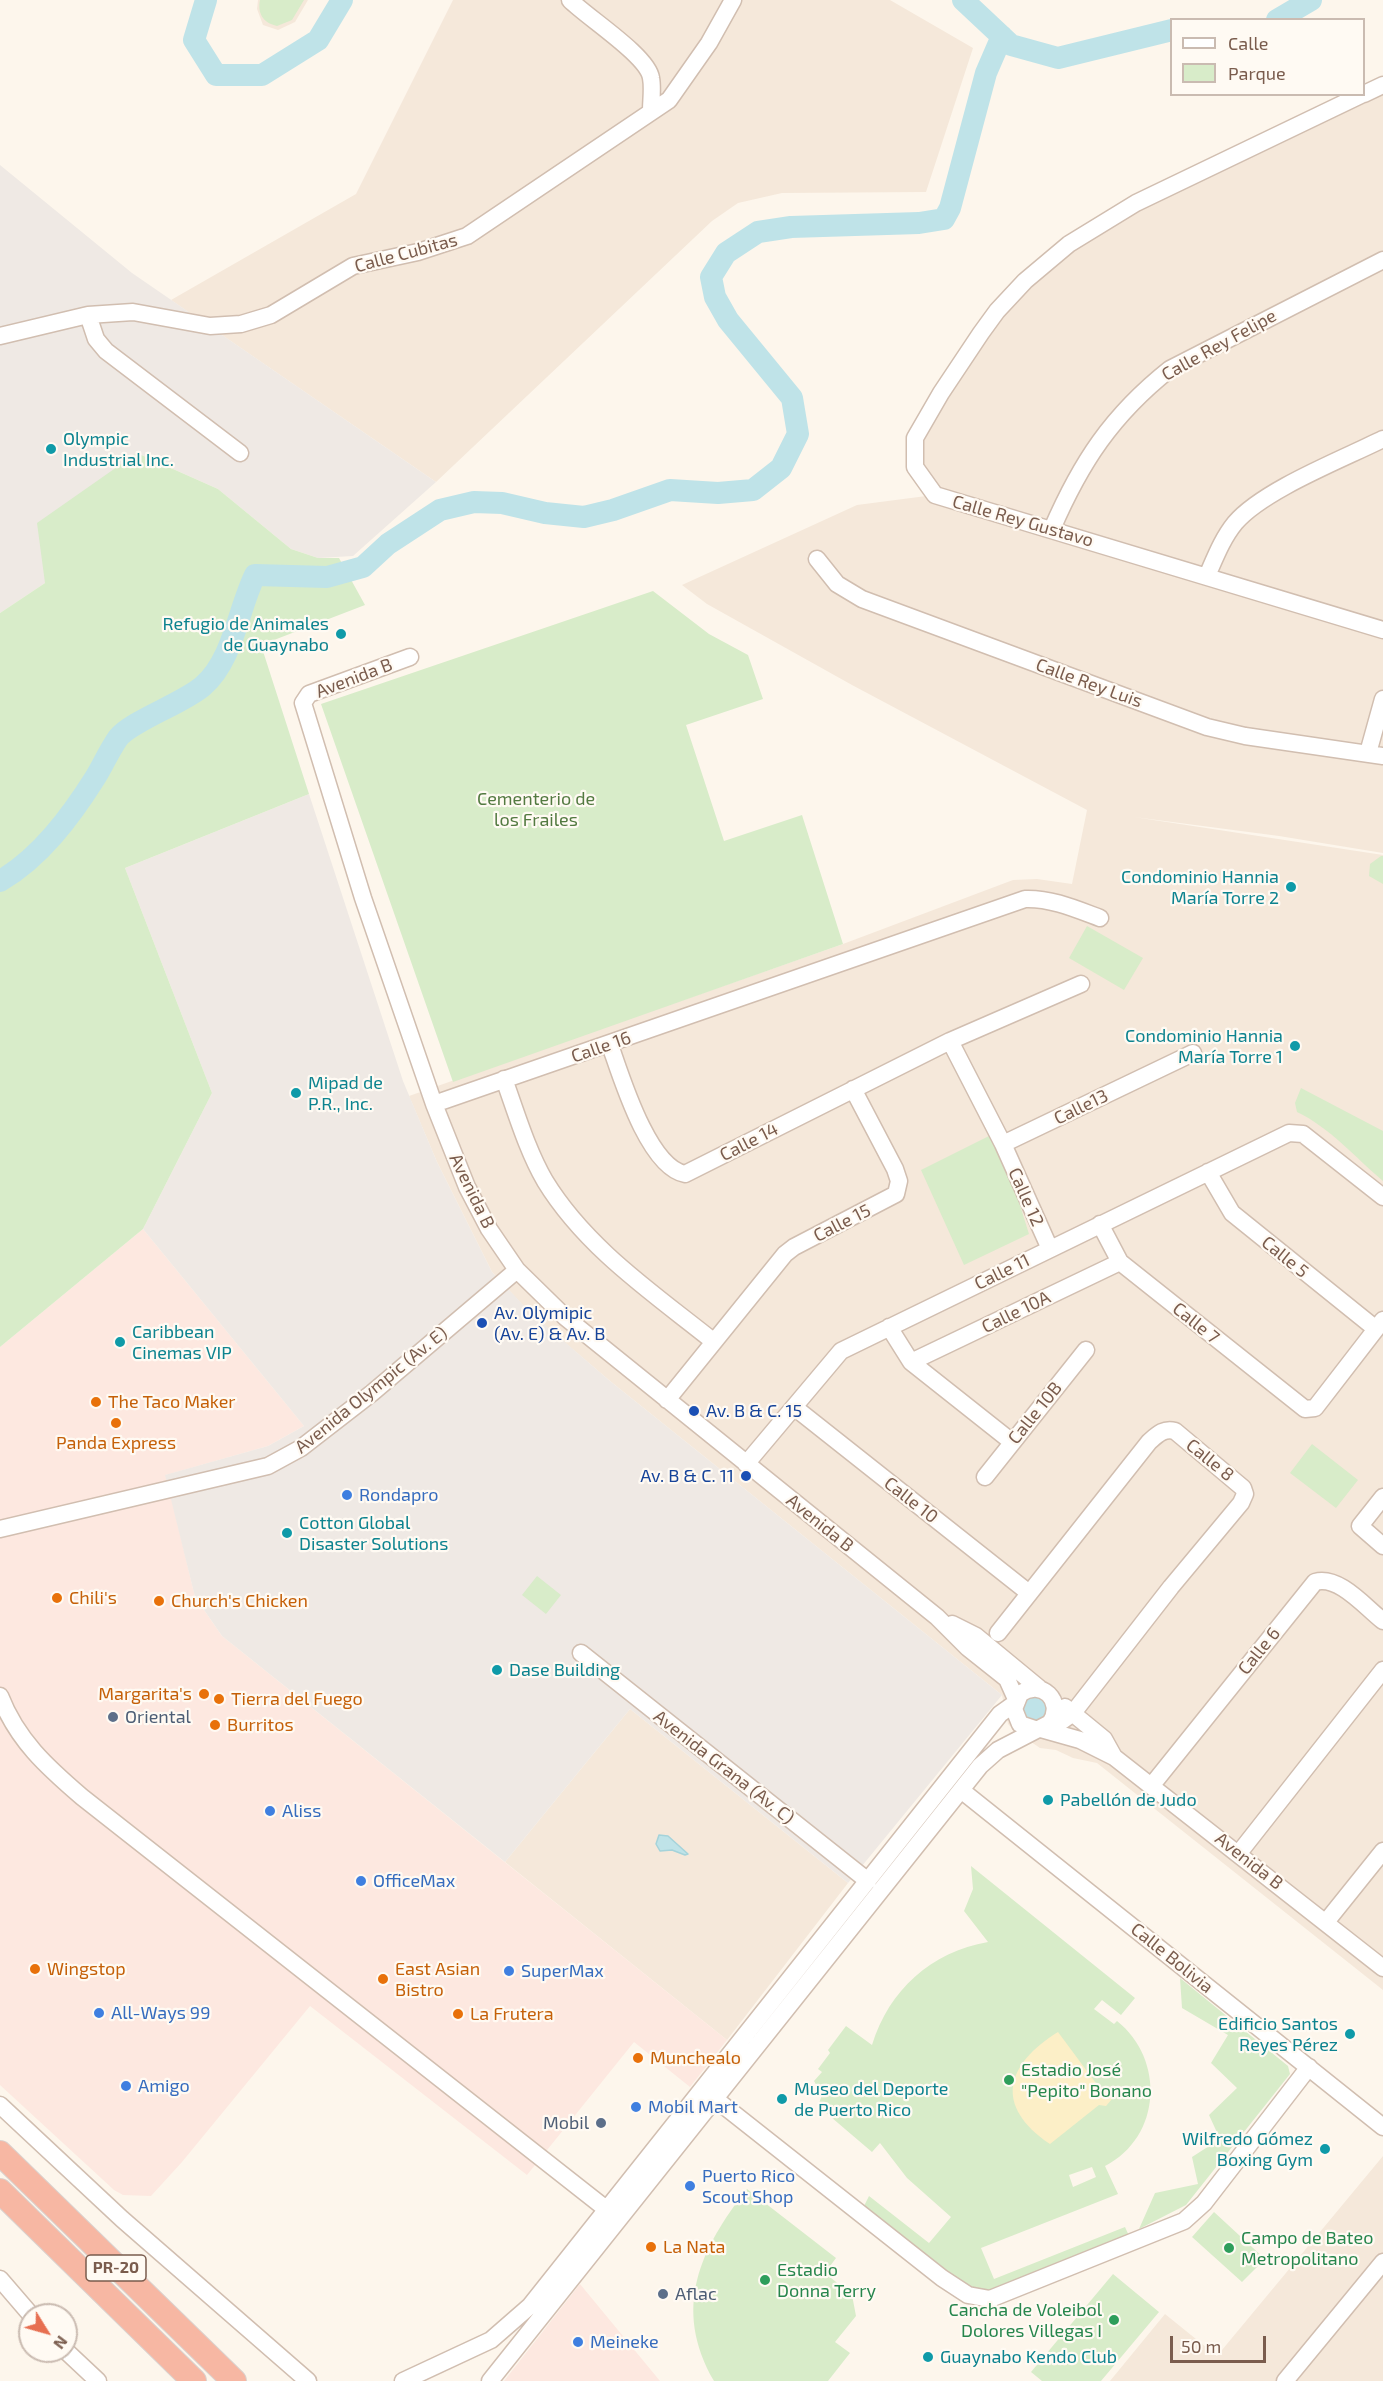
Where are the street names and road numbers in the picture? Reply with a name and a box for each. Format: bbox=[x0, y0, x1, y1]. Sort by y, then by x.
street label: Calle Cubitas bbox=[352, 229, 460, 277]
street label: Calle Rey Felipe bbox=[1158, 305, 1280, 385]
street label: Calle Rey Gustavo bbox=[950, 491, 1096, 551]
street label: Avenida B bbox=[313, 654, 395, 702]
street label: Calle Rey Luis bbox=[1033, 654, 1145, 712]
street label: Calle 16 bbox=[568, 1027, 634, 1067]
street label: Calle13 bbox=[1050, 1085, 1112, 1129]
street label: Calle 14 bbox=[716, 1118, 782, 1166]
street label: Avenida B bbox=[445, 1150, 499, 1232]
street label: Calle 12 bbox=[1004, 1164, 1048, 1230]
street label: Calle 15 bbox=[810, 1199, 874, 1247]
street label: Calle 5 bbox=[1257, 1232, 1313, 1282]
street label: Calle 11 bbox=[971, 1249, 1033, 1295]
street label: Calle 10A bbox=[978, 1286, 1054, 1338]
street label: Calle 7 bbox=[1168, 1298, 1224, 1348]
street label: Avenida Olympic (Av. E) bbox=[291, 1322, 451, 1458]
street label: Calle 10B bbox=[1003, 1378, 1067, 1448]
street label: Calle 8 bbox=[1182, 1434, 1238, 1486]
street label: Calle 10 bbox=[880, 1472, 942, 1528]
street label: Avenida B bbox=[782, 1489, 858, 1557]
street label: Calle 6 bbox=[1233, 1623, 1285, 1679]
street label: Avenida Grana (Av. C) bbox=[649, 1705, 799, 1829]
street label: Avenida B bbox=[1211, 1828, 1287, 1894]
street label: Calle Bolivia bbox=[1127, 1918, 1217, 1998]
road number: PR-20 bbox=[86, 2255, 146, 2281]

